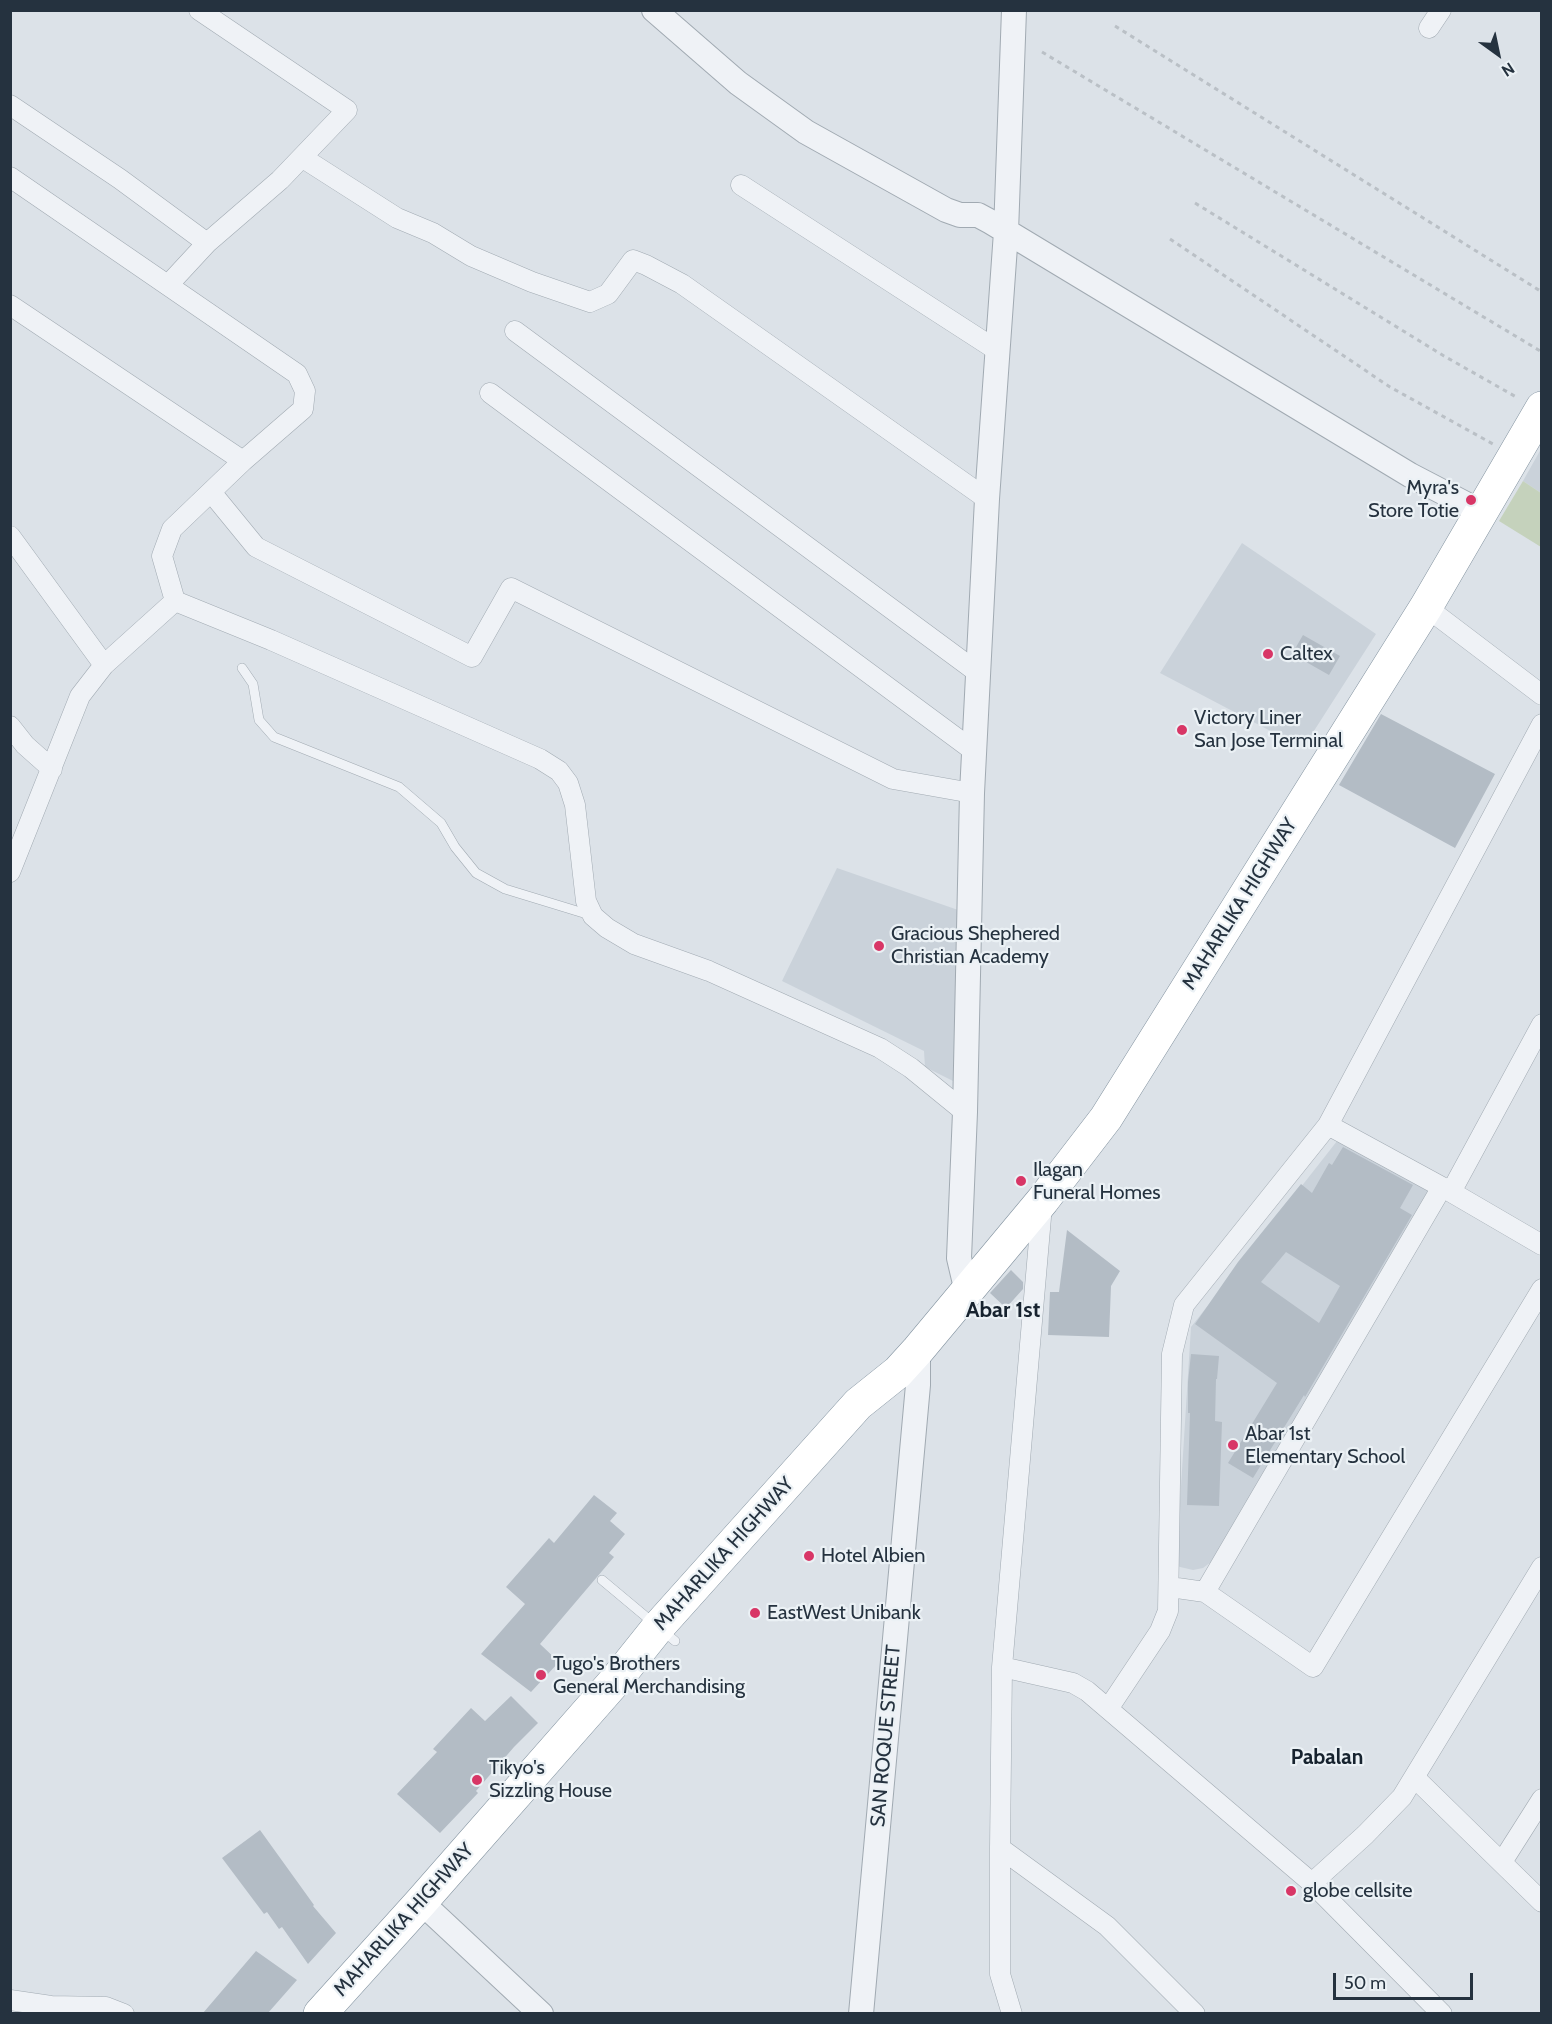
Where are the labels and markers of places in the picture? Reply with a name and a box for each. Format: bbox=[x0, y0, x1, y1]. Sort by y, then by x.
place label: Myra's Store Totie bbox=[1368, 476, 1459, 523]
marker: Myra's Store Totie bbox=[1464, 493, 1478, 507]
place label: Caltex bbox=[1280, 642, 1333, 666]
marker: Caltex bbox=[1261, 647, 1275, 661]
place label: Victory Liner San Jose Terminal bbox=[1194, 706, 1343, 753]
marker: Victory Liner San Jose Terminal bbox=[1175, 723, 1189, 737]
place label: Gracious Shephered Christian Academy bbox=[891, 922, 1060, 969]
marker: Gracious Shephered Christian Academy bbox=[872, 939, 886, 953]
place label: Ilagan Funeral Homes bbox=[1033, 1158, 1160, 1205]
marker: Ilagan Funeral Homes bbox=[1014, 1174, 1028, 1188]
place label: Abar 1st Elementary School bbox=[1245, 1422, 1405, 1469]
marker: Abar 1st Elementary School bbox=[1226, 1438, 1240, 1452]
place label: Hotel Albien bbox=[821, 1544, 925, 1568]
marker: Hotel Albien bbox=[802, 1549, 816, 1563]
place label: EastWest Unibank bbox=[767, 1601, 921, 1625]
marker: EastWest Unibank bbox=[748, 1606, 762, 1620]
place label: Tugo's Brothers General Merchandising bbox=[553, 1652, 745, 1699]
marker: Tugo's Brothers General Merchandising bbox=[534, 1668, 548, 1682]
place label: Tikyo's Sizzling House bbox=[489, 1756, 612, 1803]
marker: Tikyo's Sizzling House bbox=[470, 1773, 484, 1787]
place label: globe cellsite bbox=[1303, 1879, 1412, 1903]
marker: globe cellsite bbox=[1284, 1884, 1298, 1898]

